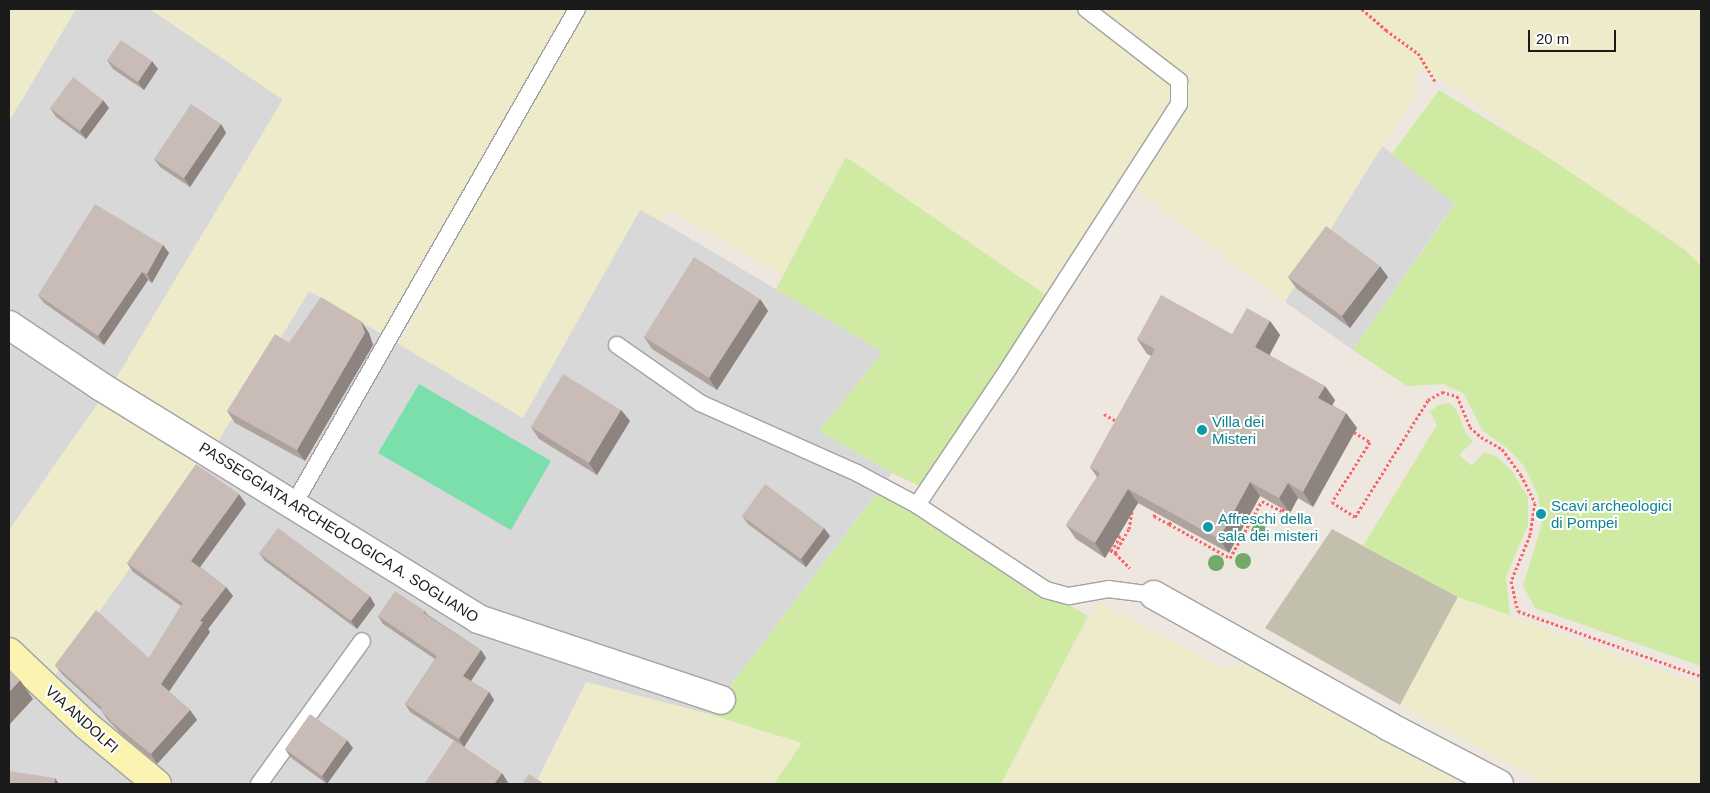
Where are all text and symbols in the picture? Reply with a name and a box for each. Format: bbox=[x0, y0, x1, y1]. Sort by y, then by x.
scale bar bbox=[1530, 20, 1618, 52]
text: 20 m bbox=[1536, 30, 1569, 47]
place label: Villa dei Misteri bbox=[1212, 412, 1264, 447]
marker: Villa dei Misteri bbox=[1196, 424, 1208, 436]
street label: PASSEGGIATA ARCHEOLOGICA A. SOGLIANO bbox=[195, 437, 483, 627]
place label: Scavi archeologici di Pompei bbox=[1551, 496, 1672, 531]
marker: Scavi archeologici di Pompei bbox=[1535, 508, 1547, 520]
place label: Affreschi della sala dei misteri bbox=[1218, 509, 1318, 544]
marker: Affreschi della sala dei misteri bbox=[1202, 521, 1214, 533]
street label: VIA ANDOLFI bbox=[41, 681, 123, 757]

